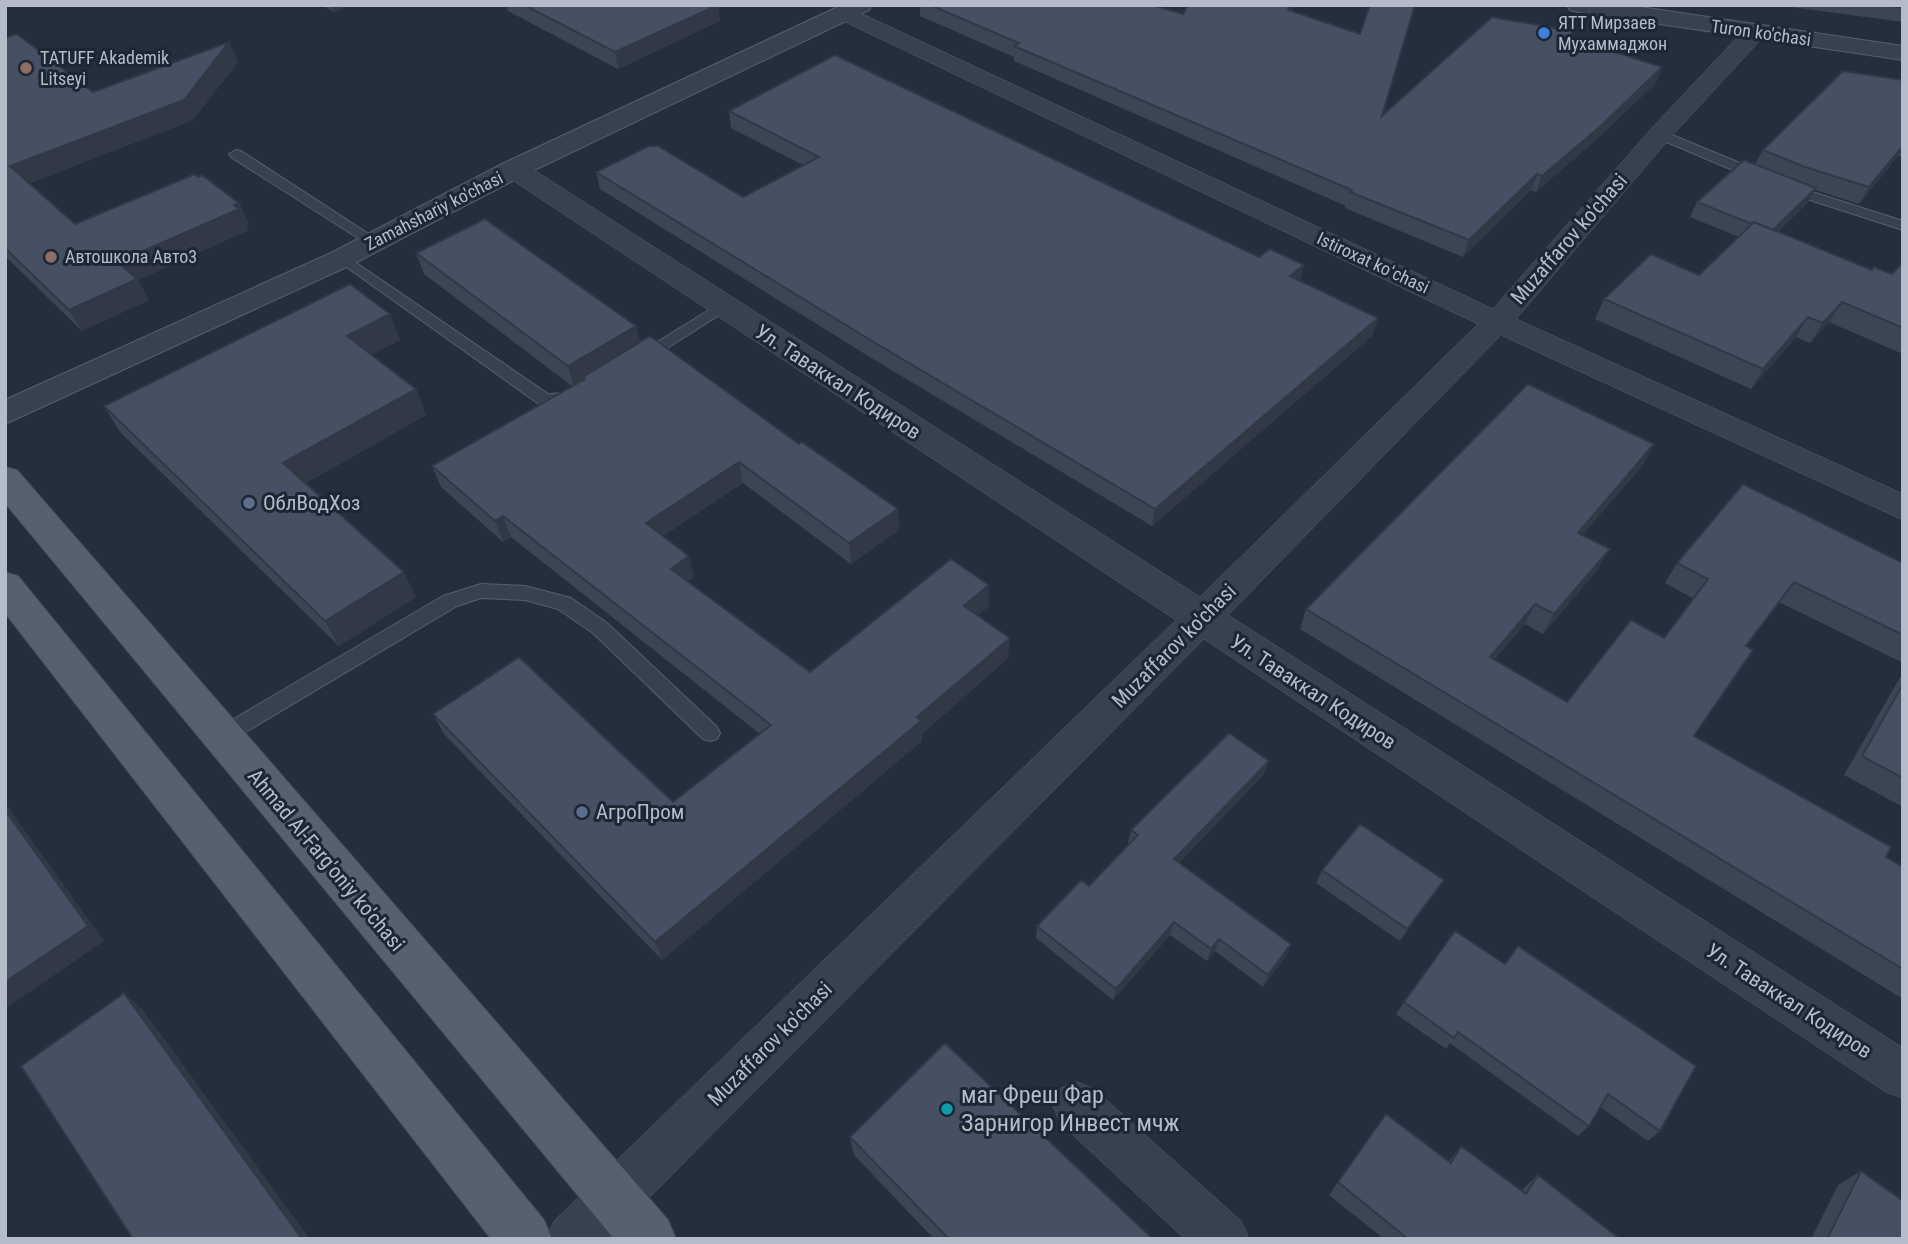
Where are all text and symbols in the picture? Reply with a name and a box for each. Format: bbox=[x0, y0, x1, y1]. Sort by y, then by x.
place label: ЯТТ Мирзаев Мухаммаджон bbox=[1558, 12, 1667, 54]
street label: Turon ko'chasi bbox=[1710, 15, 1813, 50]
marker: ЯТТ Мирзаев Мухаммаджон bbox=[1536, 25, 1552, 41]
place label: TATUFF Akademik Litseyi bbox=[40, 47, 169, 89]
marker: TATUFF Akademik Litseyi bbox=[18, 60, 34, 76]
street label: Zamahshariy ko'chasi bbox=[361, 167, 506, 254]
street label: Muzaffarov ko'chasi bbox=[1506, 169, 1632, 309]
street label: Istiroxat koʻchasi bbox=[1314, 227, 1433, 298]
place label: Автошкола Авто3 bbox=[65, 246, 197, 267]
marker: Автошкола Авто3 bbox=[43, 249, 59, 265]
street label: Ул. Таваккал Кодиров bbox=[751, 320, 925, 444]
place label: ОблВодХоз bbox=[263, 491, 360, 515]
marker: ОблВодХоз bbox=[241, 495, 257, 511]
street label: Muzaffarov ko'chasi bbox=[1107, 579, 1241, 713]
street label: Ул. Таваккал Кодиров bbox=[1226, 630, 1400, 754]
street label: Ahmad Al-Farg'oniy ko'chasi bbox=[243, 764, 409, 956]
place label: АгроПром bbox=[596, 800, 684, 824]
marker: АгроПром bbox=[574, 804, 590, 820]
street label: Ул. Таваккал Кодиров bbox=[1702, 939, 1876, 1063]
street label: Muzaffarov ko'chasi bbox=[703, 977, 837, 1111]
place label: маг Фреш Фар Зарнигор Инвест мчж bbox=[961, 1081, 1180, 1137]
marker: маг Фреш Фар Зарнигор Инвест мчж bbox=[939, 1101, 955, 1117]

